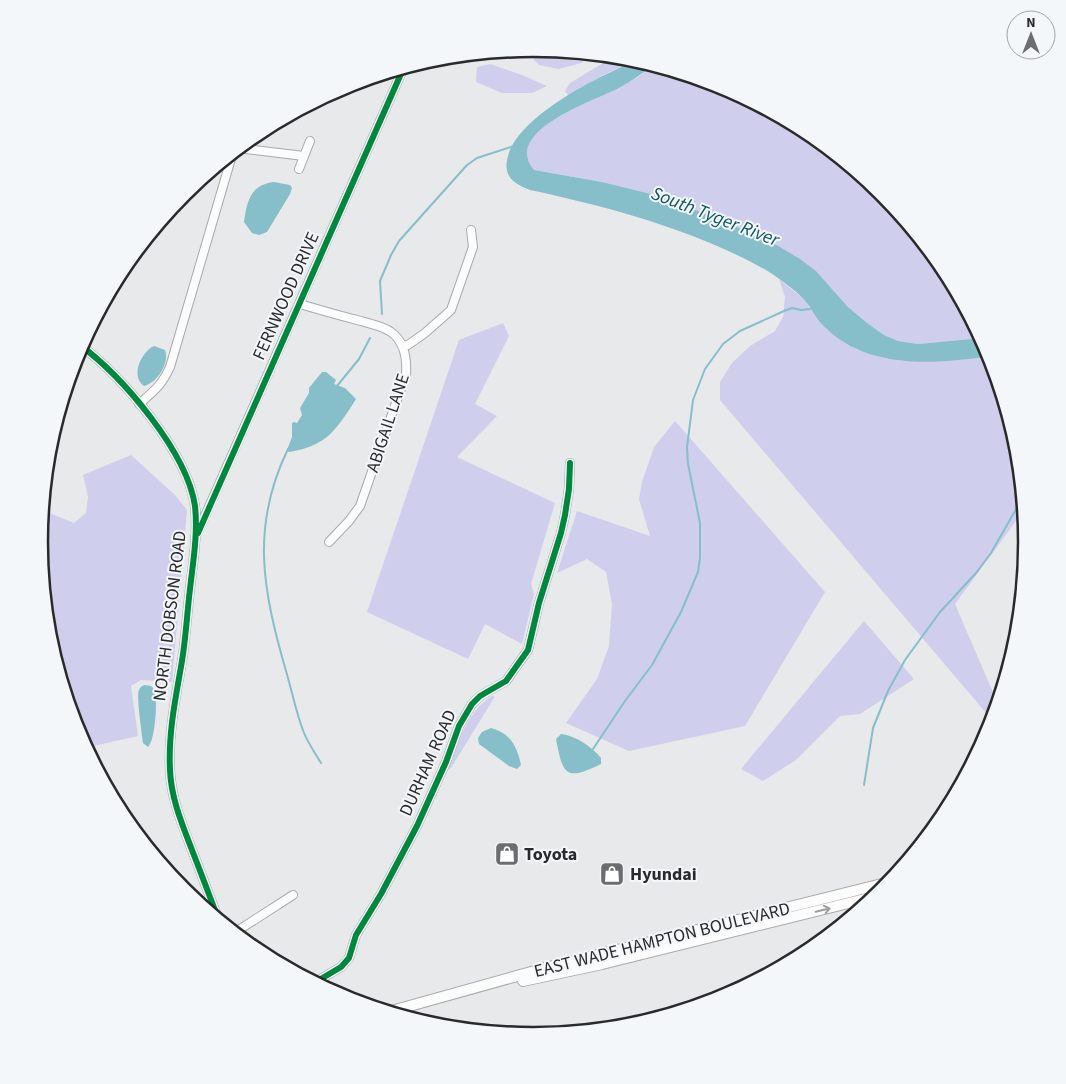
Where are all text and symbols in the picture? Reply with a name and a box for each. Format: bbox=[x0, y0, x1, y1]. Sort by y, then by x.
north arrow bbox=[1006, 10, 1056, 60]
text: N bbox=[1026, 13, 1036, 33]
water label: South Tyger River bbox=[647, 180, 784, 254]
street label: FERNWOOD DRIVE bbox=[247, 228, 325, 364]
street label: ABIGAIL LANE bbox=[360, 370, 416, 476]
street label: NORTH DOBSON ROAD bbox=[147, 529, 193, 703]
street label: DURHAM ROAD bbox=[393, 706, 463, 820]
shop icon: Toyota bbox=[494, 841, 520, 867]
place label: Toyota bbox=[524, 842, 577, 867]
shop icon: Hyundai bbox=[599, 861, 625, 887]
place label: Hyundai bbox=[630, 862, 697, 887]
street label: EAST WADE HAMPTON BOULEVARD bbox=[531, 896, 793, 984]
one-way arrow bbox=[814, 904, 830, 914]

